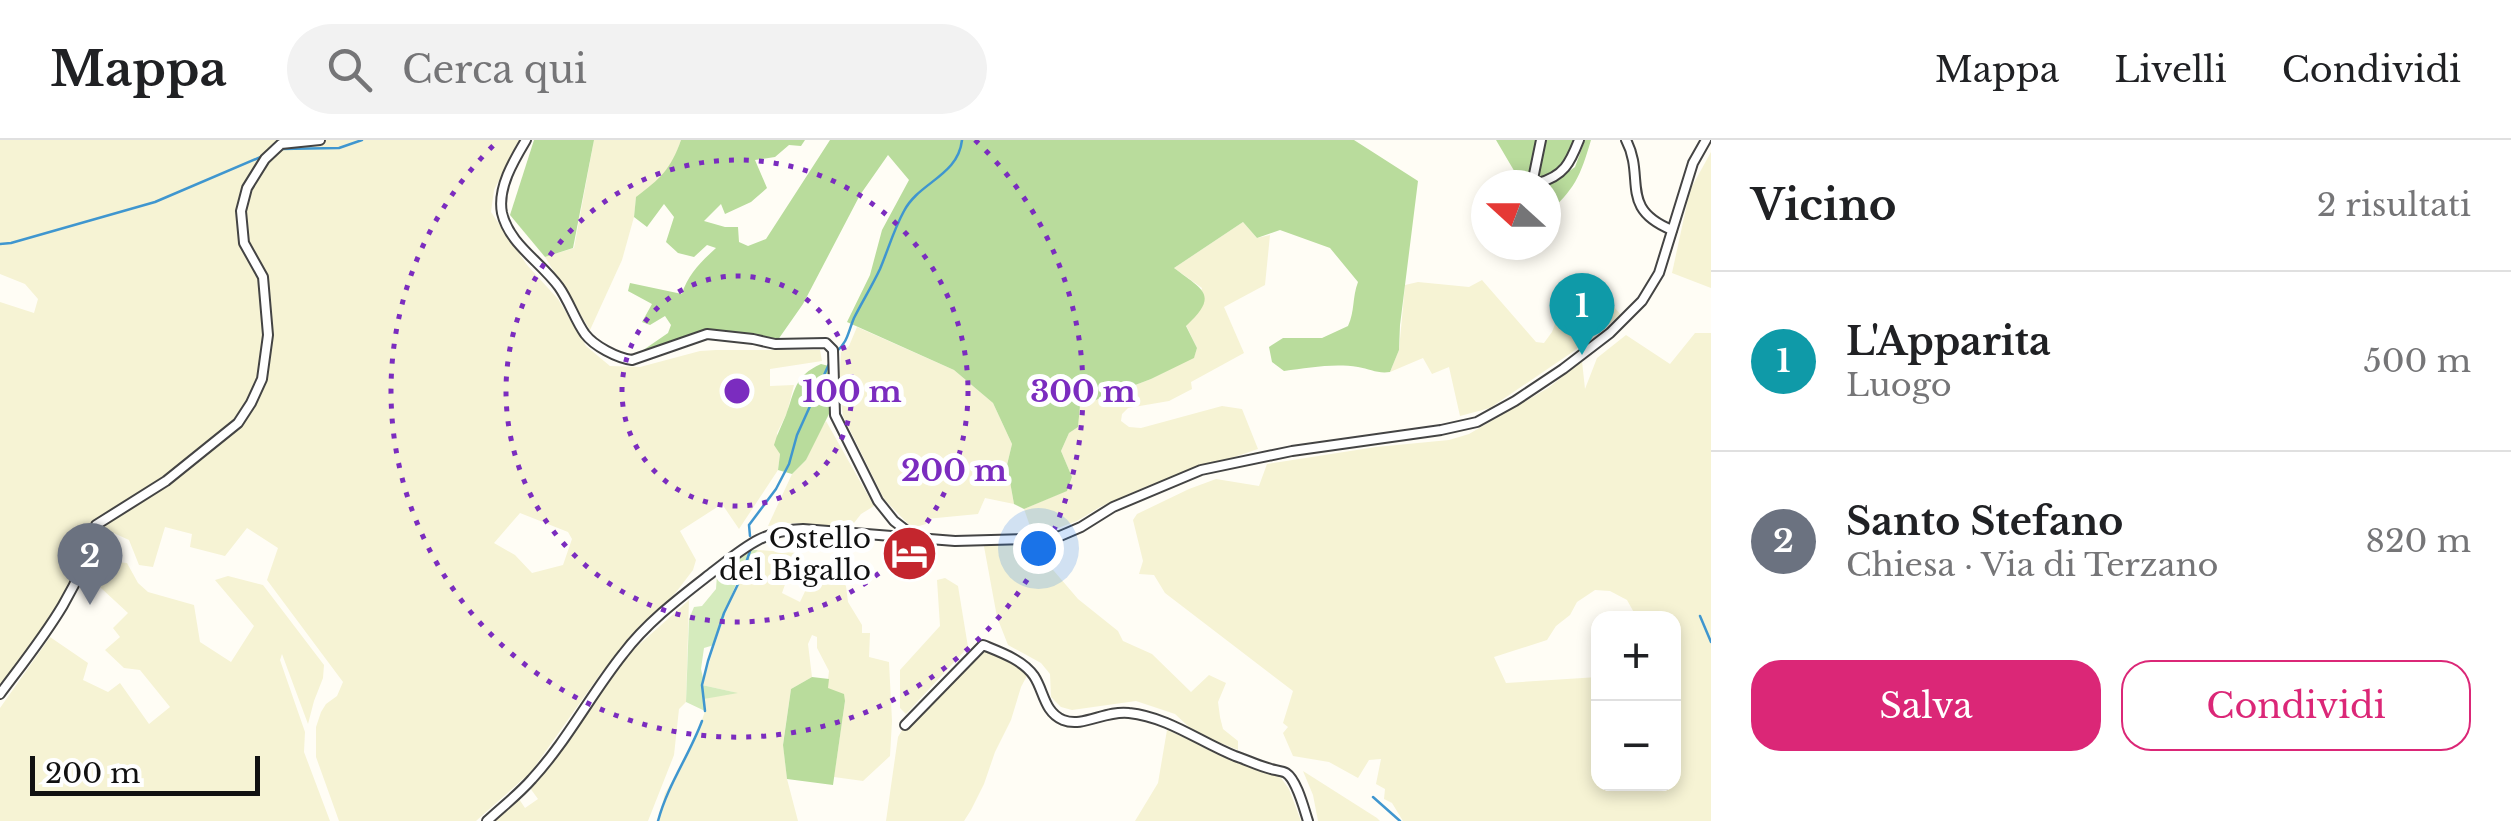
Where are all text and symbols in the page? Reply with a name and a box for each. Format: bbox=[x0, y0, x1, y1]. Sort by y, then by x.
search box bbox=[287, 24, 987, 114]
text: Mappa bbox=[50, 39, 227, 99]
icon: search bbox=[322, 42, 377, 97]
text: Cerca qui bbox=[402, 46, 587, 93]
text: Mappa bbox=[1935, 48, 2059, 91]
text: Livelli bbox=[2114, 48, 2227, 91]
text: Condividi bbox=[2282, 48, 2461, 91]
north arrow bbox=[1471, 170, 1561, 260]
text: Vicino bbox=[1751, 179, 1896, 231]
text: 2 risultati bbox=[2317, 185, 2471, 225]
pin: 1 bbox=[1550, 272, 1614, 355]
text: L'Apparita bbox=[1846, 318, 2051, 365]
text: 1 bbox=[1777, 341, 1790, 381]
text: 500 m bbox=[2364, 341, 2471, 381]
text: Luogo bbox=[1846, 365, 1952, 405]
centre of rings bbox=[719, 373, 755, 409]
text: 100 m bbox=[802, 373, 902, 410]
text: 300 m bbox=[1030, 373, 1136, 410]
text: 200 m bbox=[901, 452, 1007, 489]
text: Santo Stefano bbox=[1846, 498, 2123, 545]
place label: Ostello del Bigallo bbox=[719, 521, 871, 588]
text: 2 bbox=[1773, 521, 1794, 561]
text: 820 m bbox=[2366, 521, 2471, 561]
pin: 2 bbox=[58, 522, 122, 605]
your location bbox=[1013, 523, 1064, 574]
hotel icon: Ostello del Bigallo bbox=[880, 524, 940, 584]
text: Chiesa · Via di Terzano bbox=[1846, 545, 2218, 585]
map controls bbox=[1591, 611, 1681, 791]
button: + bbox=[1591, 611, 1681, 701]
button: Salva bbox=[1751, 660, 2101, 751]
button: Condividi bbox=[2121, 660, 2471, 751]
button: − bbox=[1591, 701, 1681, 791]
scale bar bbox=[30, 751, 260, 796]
text: 200 m bbox=[45, 756, 140, 791]

